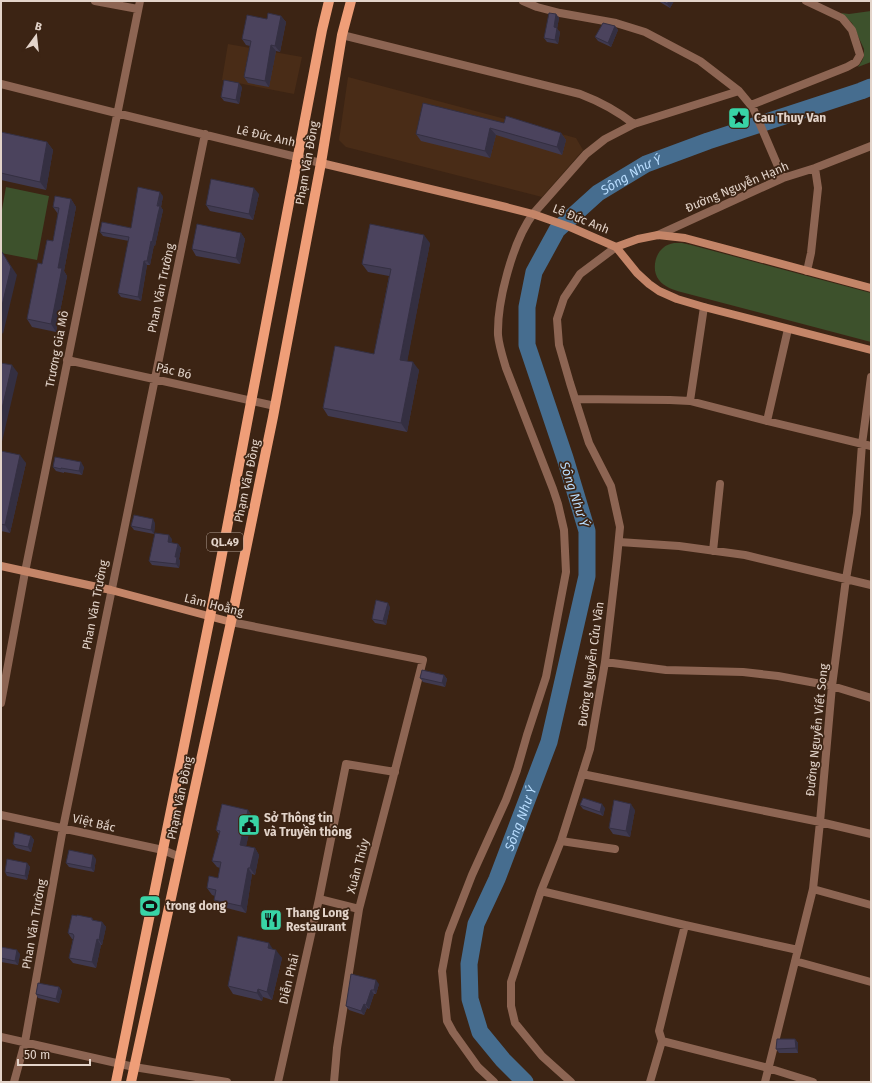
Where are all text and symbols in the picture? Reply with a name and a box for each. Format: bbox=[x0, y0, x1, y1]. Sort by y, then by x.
north arrow bbox=[16, 16, 56, 56]
text: B bbox=[33, 20, 44, 34]
place icon: Cau Thuy Van bbox=[726, 105, 752, 131]
place label: Cau Thuy Van bbox=[754, 111, 826, 125]
street label: Phạm Văn Đồng bbox=[292, 119, 321, 206]
street label: Lê Đức Anh bbox=[235, 122, 297, 150]
water label: Sông Như Ý bbox=[597, 152, 664, 198]
street label: Đường Nguyễn Hạnh bbox=[683, 158, 791, 215]
street label: Lê Đức Anh bbox=[551, 201, 611, 237]
street label: Phan Văn Trường bbox=[145, 241, 177, 334]
street label: Trương Gia Mô bbox=[43, 309, 71, 389]
street label: Pác Bó bbox=[155, 360, 193, 382]
street label: Phạm Văn Đồng bbox=[230, 437, 263, 524]
water label: Sông Như Ý bbox=[557, 459, 592, 530]
road number: QL.49 bbox=[207, 533, 243, 551]
street label: Phan Văn Trường bbox=[79, 558, 111, 651]
street label: Lâm Hoằng bbox=[183, 589, 246, 619]
street label: Đường Nguyễn Cửu Vân bbox=[574, 600, 607, 727]
street label: Đường Nguyễn Viết Song bbox=[802, 662, 831, 797]
street label: Phạm Văn Đồng bbox=[163, 754, 196, 841]
water label: Sông Như Ý bbox=[501, 783, 540, 854]
street label: Việt Bắc bbox=[71, 809, 118, 835]
place label: Sở Thông tin và Truyền thông bbox=[263, 811, 352, 839]
public building icon: Sở Thông tin và Truyền thông bbox=[236, 812, 262, 838]
street label: Xuân Thủy bbox=[344, 837, 372, 895]
street label: Phan Văn Trường bbox=[19, 877, 49, 970]
sports icon: trong dong bbox=[137, 893, 163, 919]
place label: trong dong bbox=[166, 899, 227, 913]
place label: Thang Long Restaurant bbox=[286, 906, 349, 934]
restaurant icon: Thang Long Restaurant bbox=[258, 907, 284, 933]
street label: Diễn Phái bbox=[275, 952, 302, 1006]
scale bar bbox=[18, 1041, 90, 1067]
text: 50 m bbox=[24, 1048, 50, 1062]

